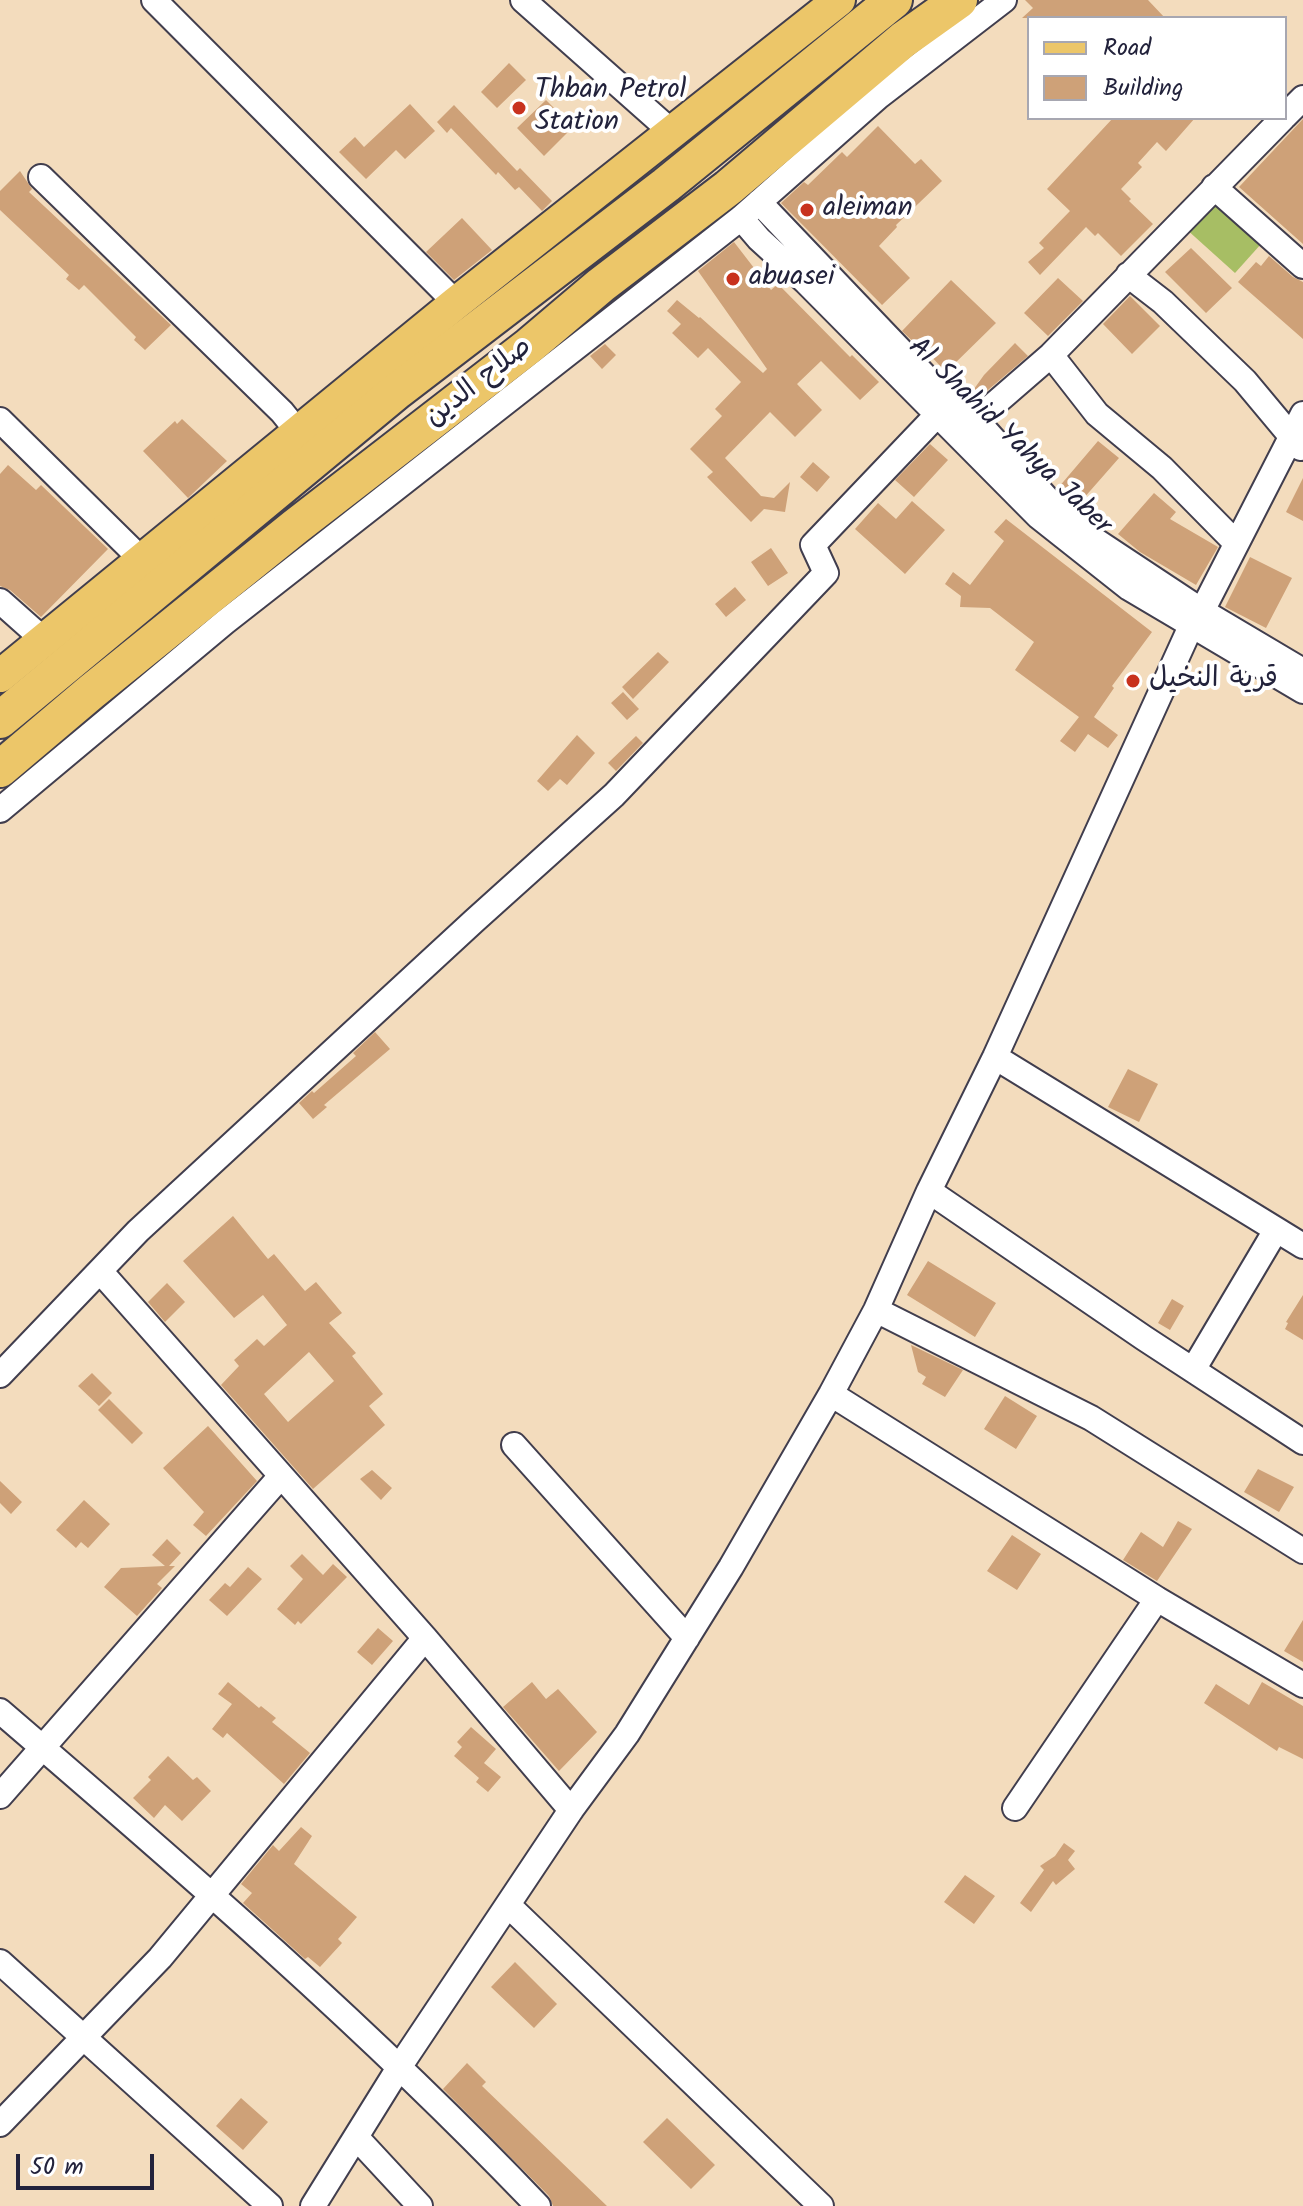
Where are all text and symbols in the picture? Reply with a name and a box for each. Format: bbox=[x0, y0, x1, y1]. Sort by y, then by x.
legend bbox=[1027, 16, 1287, 120]
text: Road bbox=[1103, 29, 1151, 68]
text: Building bbox=[1103, 69, 1183, 108]
place label: Thban Petrol Station bbox=[535, 75, 686, 141]
marker: Thban Petrol Station bbox=[510, 99, 528, 117]
place label: aleiman bbox=[823, 193, 913, 227]
marker: aleiman bbox=[798, 201, 816, 219]
place label: abuasei bbox=[749, 262, 835, 296]
marker: abuasei bbox=[724, 270, 742, 288]
street label: صلاح الدين bbox=[420, 332, 540, 436]
street label: Al Shahid Yahya Jaber bbox=[899, 332, 1117, 544]
place label: قرية النخيل bbox=[1149, 664, 1278, 698]
marker: قرية النخيل bbox=[1124, 672, 1142, 690]
scale bar bbox=[20, 2138, 158, 2188]
text: 50 m bbox=[30, 2148, 84, 2187]

